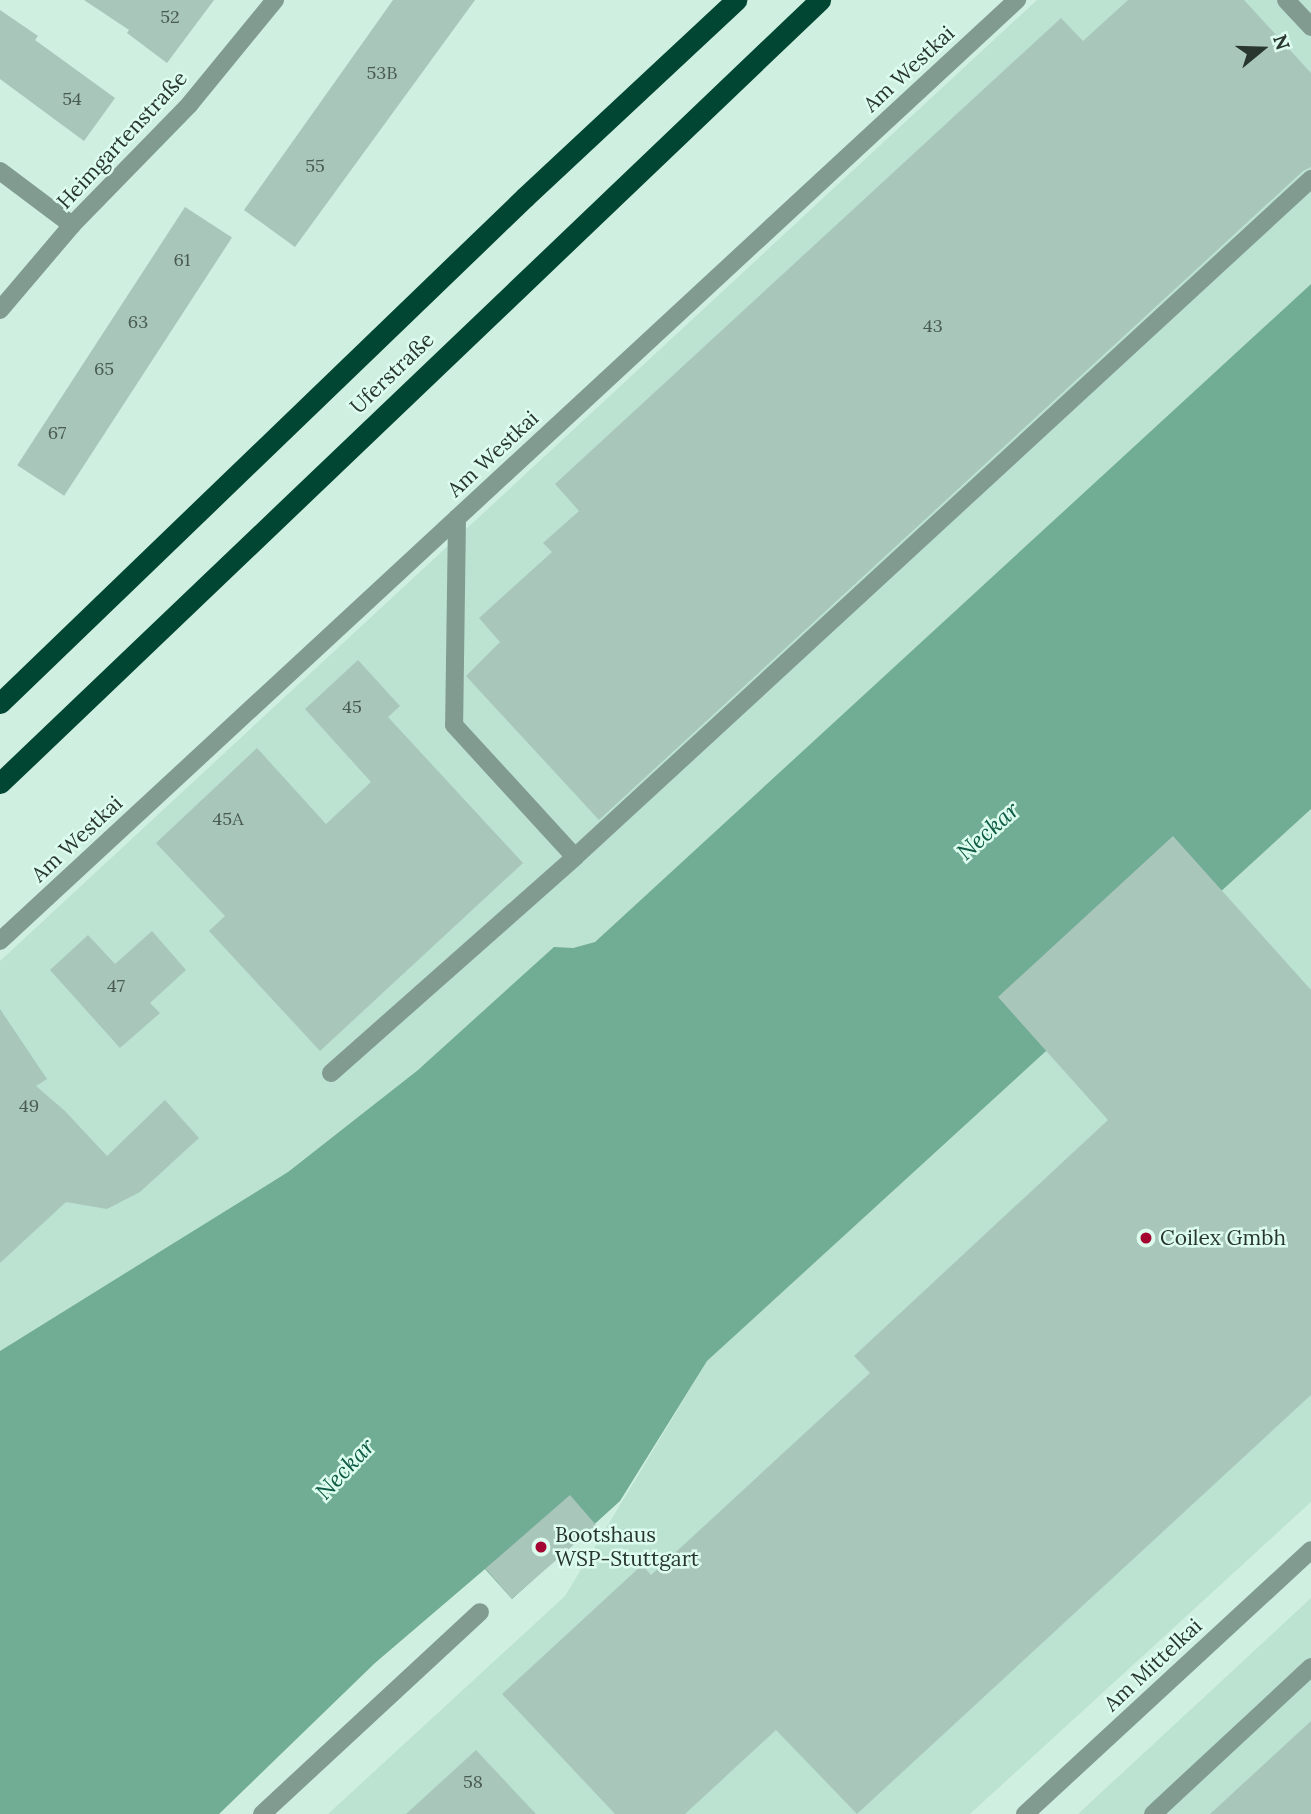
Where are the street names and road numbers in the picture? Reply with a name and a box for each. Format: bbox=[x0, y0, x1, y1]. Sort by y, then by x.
street label: Am Westkai bbox=[858, 21, 960, 117]
street label: Heimgartenstraße bbox=[52, 66, 192, 214]
street label: Uferstraße bbox=[345, 327, 439, 419]
street label: Am Westkai bbox=[442, 406, 544, 502]
street label: Am Westkai bbox=[26, 791, 128, 887]
street label: Am Mittelkai bbox=[1099, 1613, 1207, 1717]

